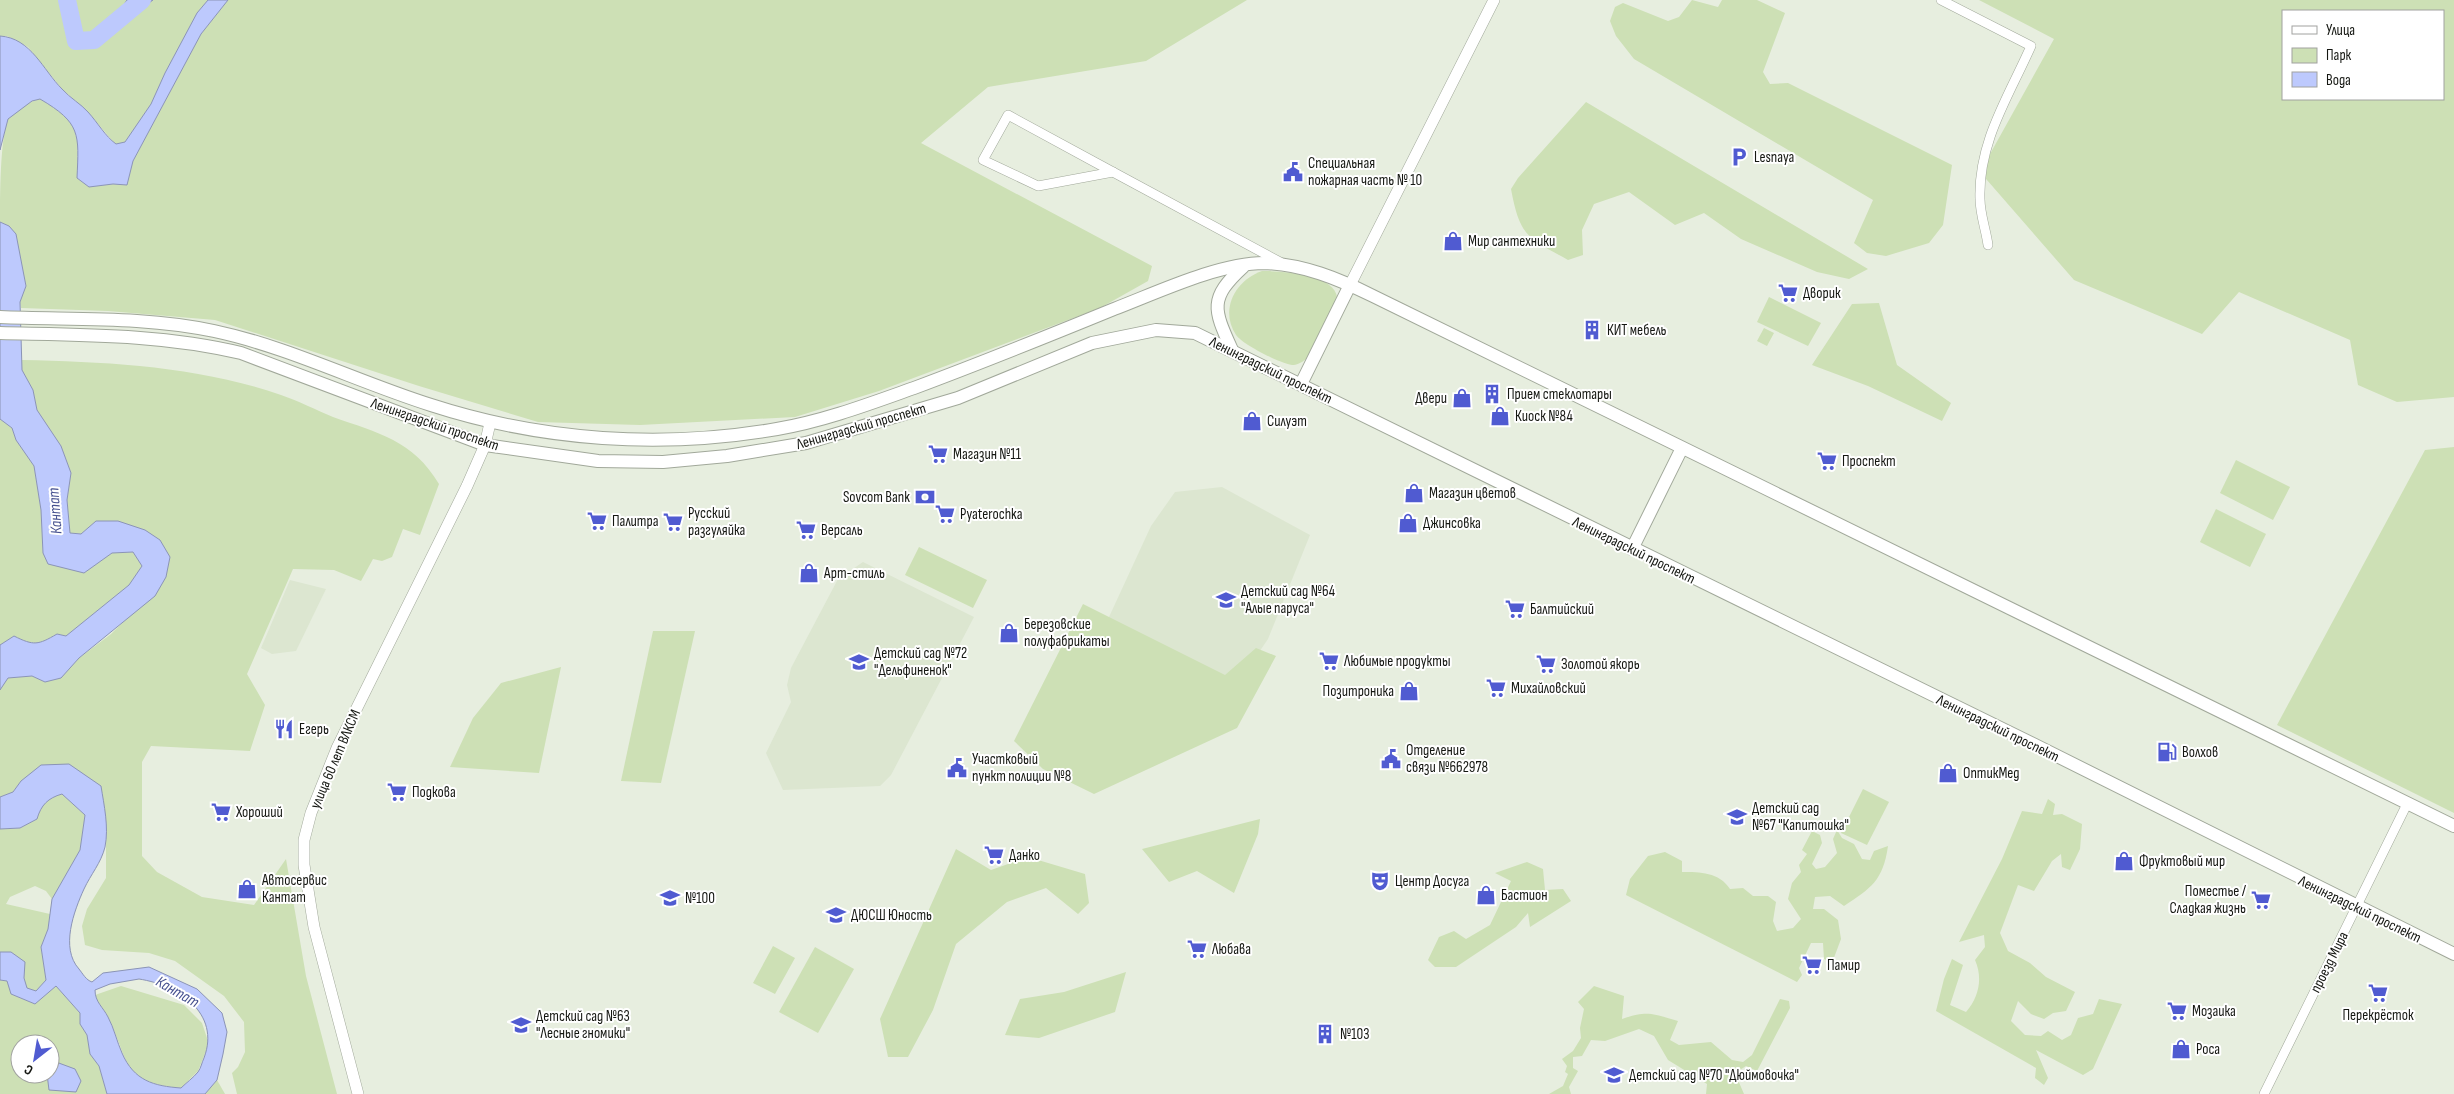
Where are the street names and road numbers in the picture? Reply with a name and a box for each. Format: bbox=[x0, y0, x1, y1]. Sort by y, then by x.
street label: Ленинградский проспект bbox=[1205, 332, 1335, 408]
street label: Ленинградский проспект bbox=[367, 393, 501, 455]
street label: Ленинградский проспект bbox=[793, 399, 928, 454]
street label: Ленинградский проспект bbox=[1568, 512, 1698, 588]
street label: Ленинградский проспект bbox=[1932, 690, 2062, 766]
street label: улица 60 лет ВЛКСМ bbox=[306, 706, 365, 812]
street label: Ленинградский проспект bbox=[2294, 871, 2424, 947]
street label: проезд Мира bbox=[2306, 928, 2353, 996]

